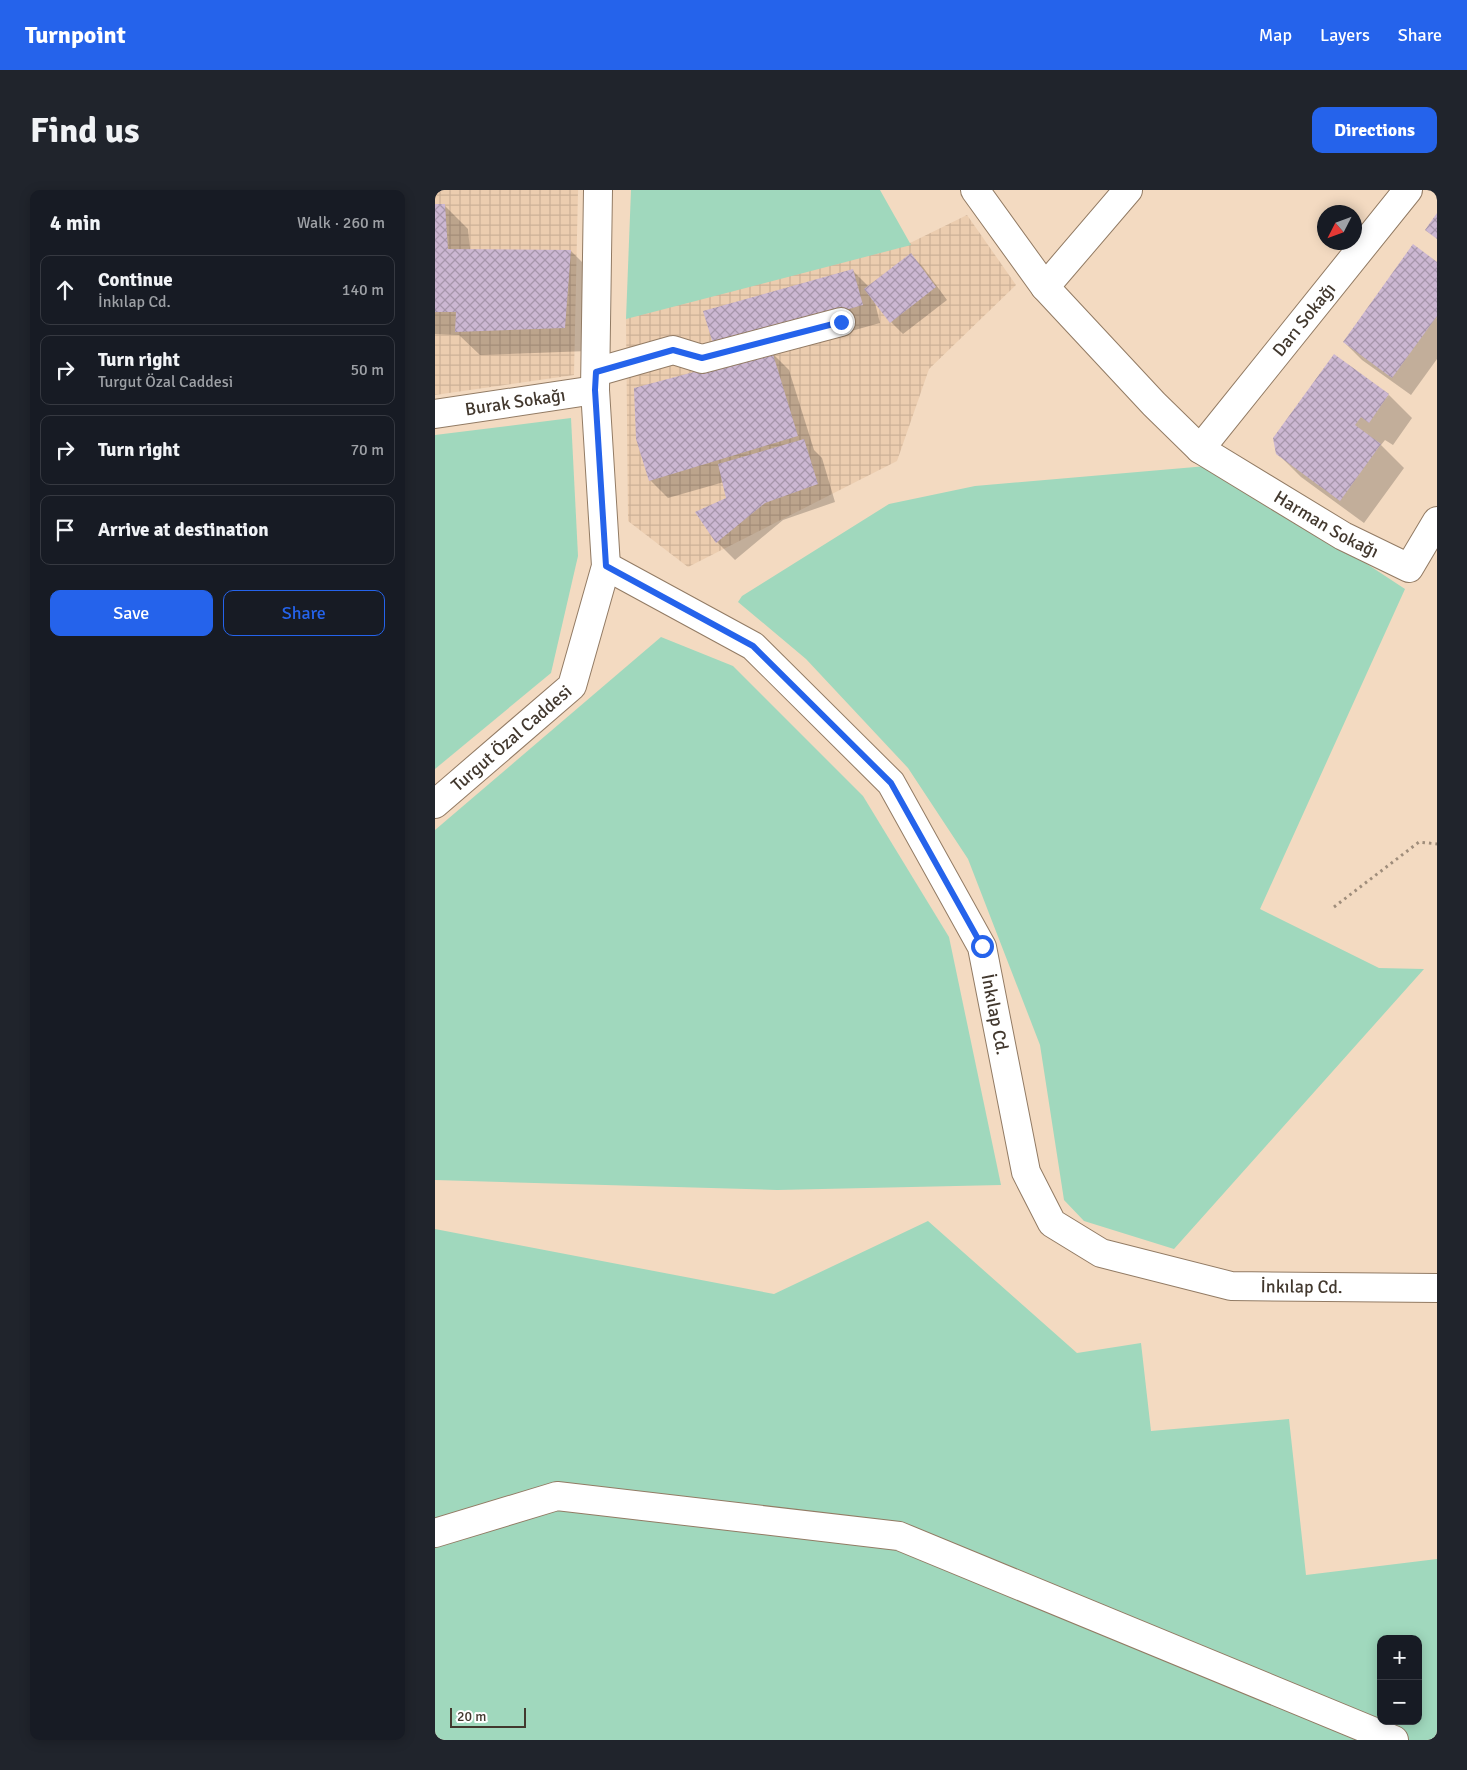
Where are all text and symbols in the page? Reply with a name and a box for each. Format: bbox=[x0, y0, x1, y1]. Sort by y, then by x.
text: Turnpoint bbox=[25, 20, 126, 50]
text: Map bbox=[1259, 24, 1292, 46]
text: Layers bbox=[1320, 24, 1370, 46]
text: Share bbox=[1398, 24, 1442, 46]
button: Directions bbox=[1312, 107, 1437, 153]
text: Find us bbox=[30, 109, 140, 152]
north arrow bbox=[1317, 205, 1362, 250]
text: 4 min bbox=[50, 210, 101, 236]
text: Walk · 260 m bbox=[297, 213, 385, 233]
text: Continue bbox=[98, 268, 173, 292]
icon: ahead bbox=[51, 276, 79, 304]
street label: Darı Sokağı bbox=[1268, 278, 1340, 361]
text: 140 m bbox=[342, 280, 384, 300]
text: İnkılap Cd. bbox=[98, 292, 171, 312]
route end bbox=[830, 311, 853, 334]
text: Turn right bbox=[98, 348, 180, 372]
icon: right bbox=[51, 356, 79, 384]
text: 50 m bbox=[350, 360, 384, 380]
text: Turgut Özal Caddesi bbox=[98, 372, 233, 392]
street label: Burak Sokağı bbox=[463, 384, 567, 420]
icon: right bbox=[51, 436, 79, 464]
text: Turn right bbox=[98, 438, 180, 462]
text: 70 m bbox=[350, 440, 384, 460]
street label: Harman Sokağı bbox=[1270, 486, 1382, 563]
icon: arrive bbox=[51, 516, 79, 544]
text: Arrive at destination bbox=[98, 518, 269, 542]
button: Save bbox=[50, 590, 213, 636]
button: Share bbox=[223, 590, 385, 636]
street label: Turgut Özal Caddesi bbox=[447, 680, 576, 796]
route start bbox=[971, 935, 994, 958]
street label: İnkılap Cd. bbox=[977, 972, 1014, 1057]
street label: İnkılap Cd. bbox=[1260, 1275, 1343, 1298]
map controls bbox=[1377, 1635, 1422, 1725]
button: + bbox=[1377, 1635, 1422, 1680]
button: − bbox=[1377, 1680, 1422, 1725]
scale bar bbox=[450, 1705, 526, 1728]
text: 20 m bbox=[457, 1708, 486, 1725]

